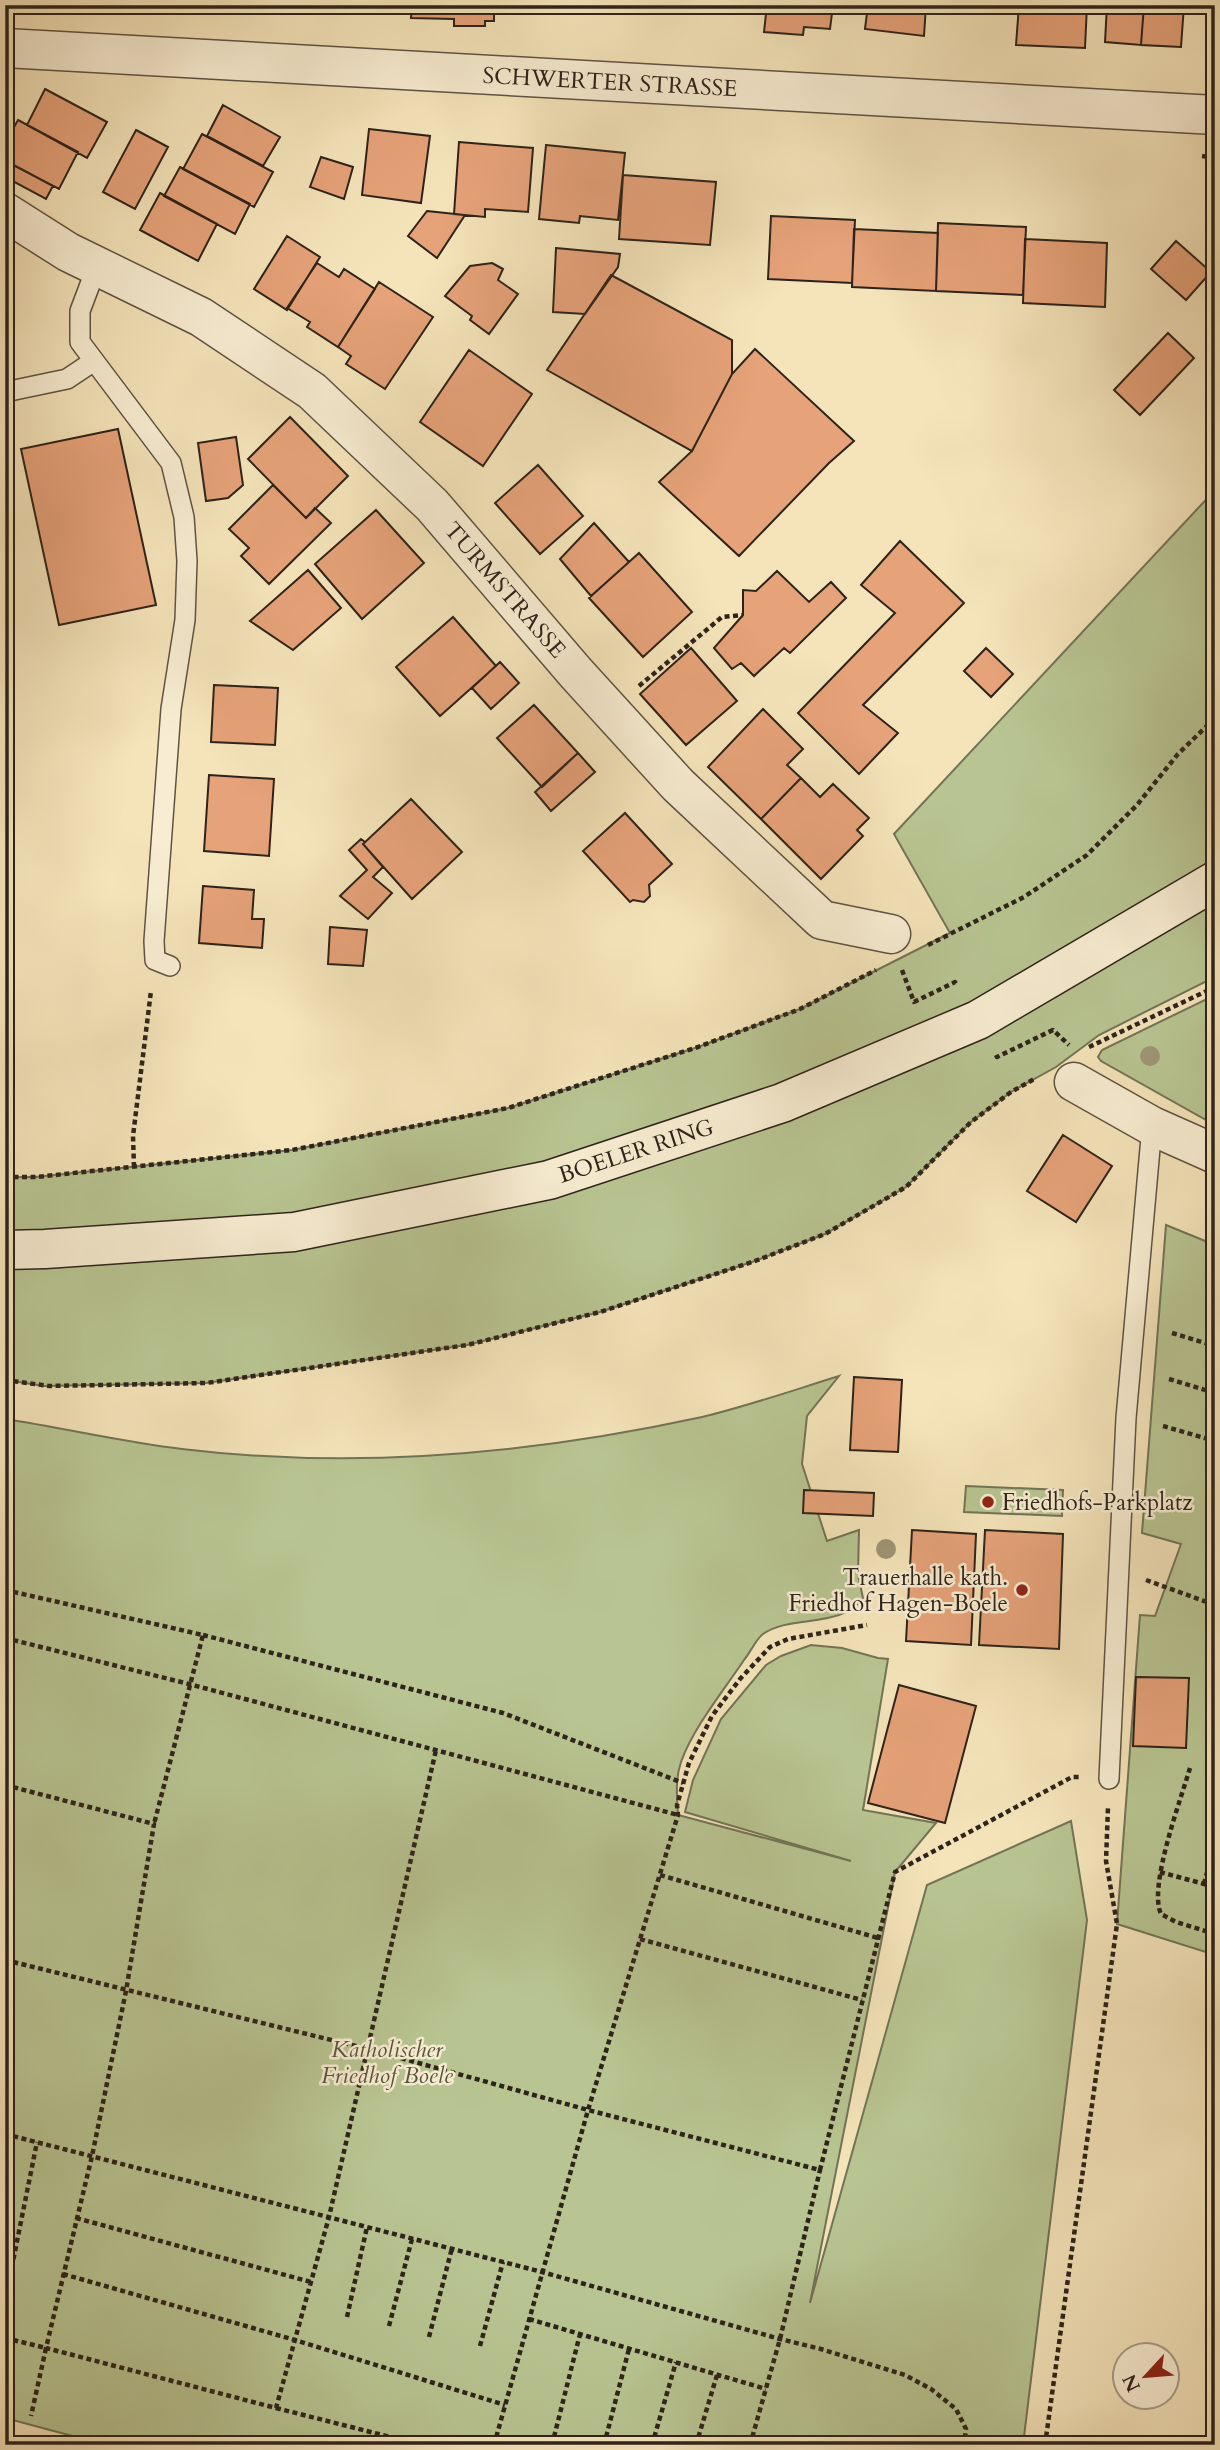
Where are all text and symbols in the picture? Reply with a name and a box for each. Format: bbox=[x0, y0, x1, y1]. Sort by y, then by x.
street label: SCHWERTER STRASSE bbox=[482, 60, 738, 104]
street label: TURMSTRASSE bbox=[437, 515, 573, 665]
street label: BOELER RING bbox=[554, 1111, 718, 1191]
place label: Friedhofs-Parkplatz bbox=[1002, 1487, 1192, 1518]
marker: Friedhofs-Parkplatz bbox=[980, 1494, 996, 1510]
place label: Trauerhalle kath. Friedhof Hagen-Boele bbox=[788, 1562, 1008, 1619]
marker: Trauerhalle kath. Friedhof Hagen-Boele bbox=[1014, 1582, 1030, 1598]
park label: Katholischer Friedhof Boele bbox=[321, 2034, 453, 2091]
north arrow bbox=[1112, 2342, 1182, 2412]
text: N bbox=[1116, 2369, 1147, 2396]

